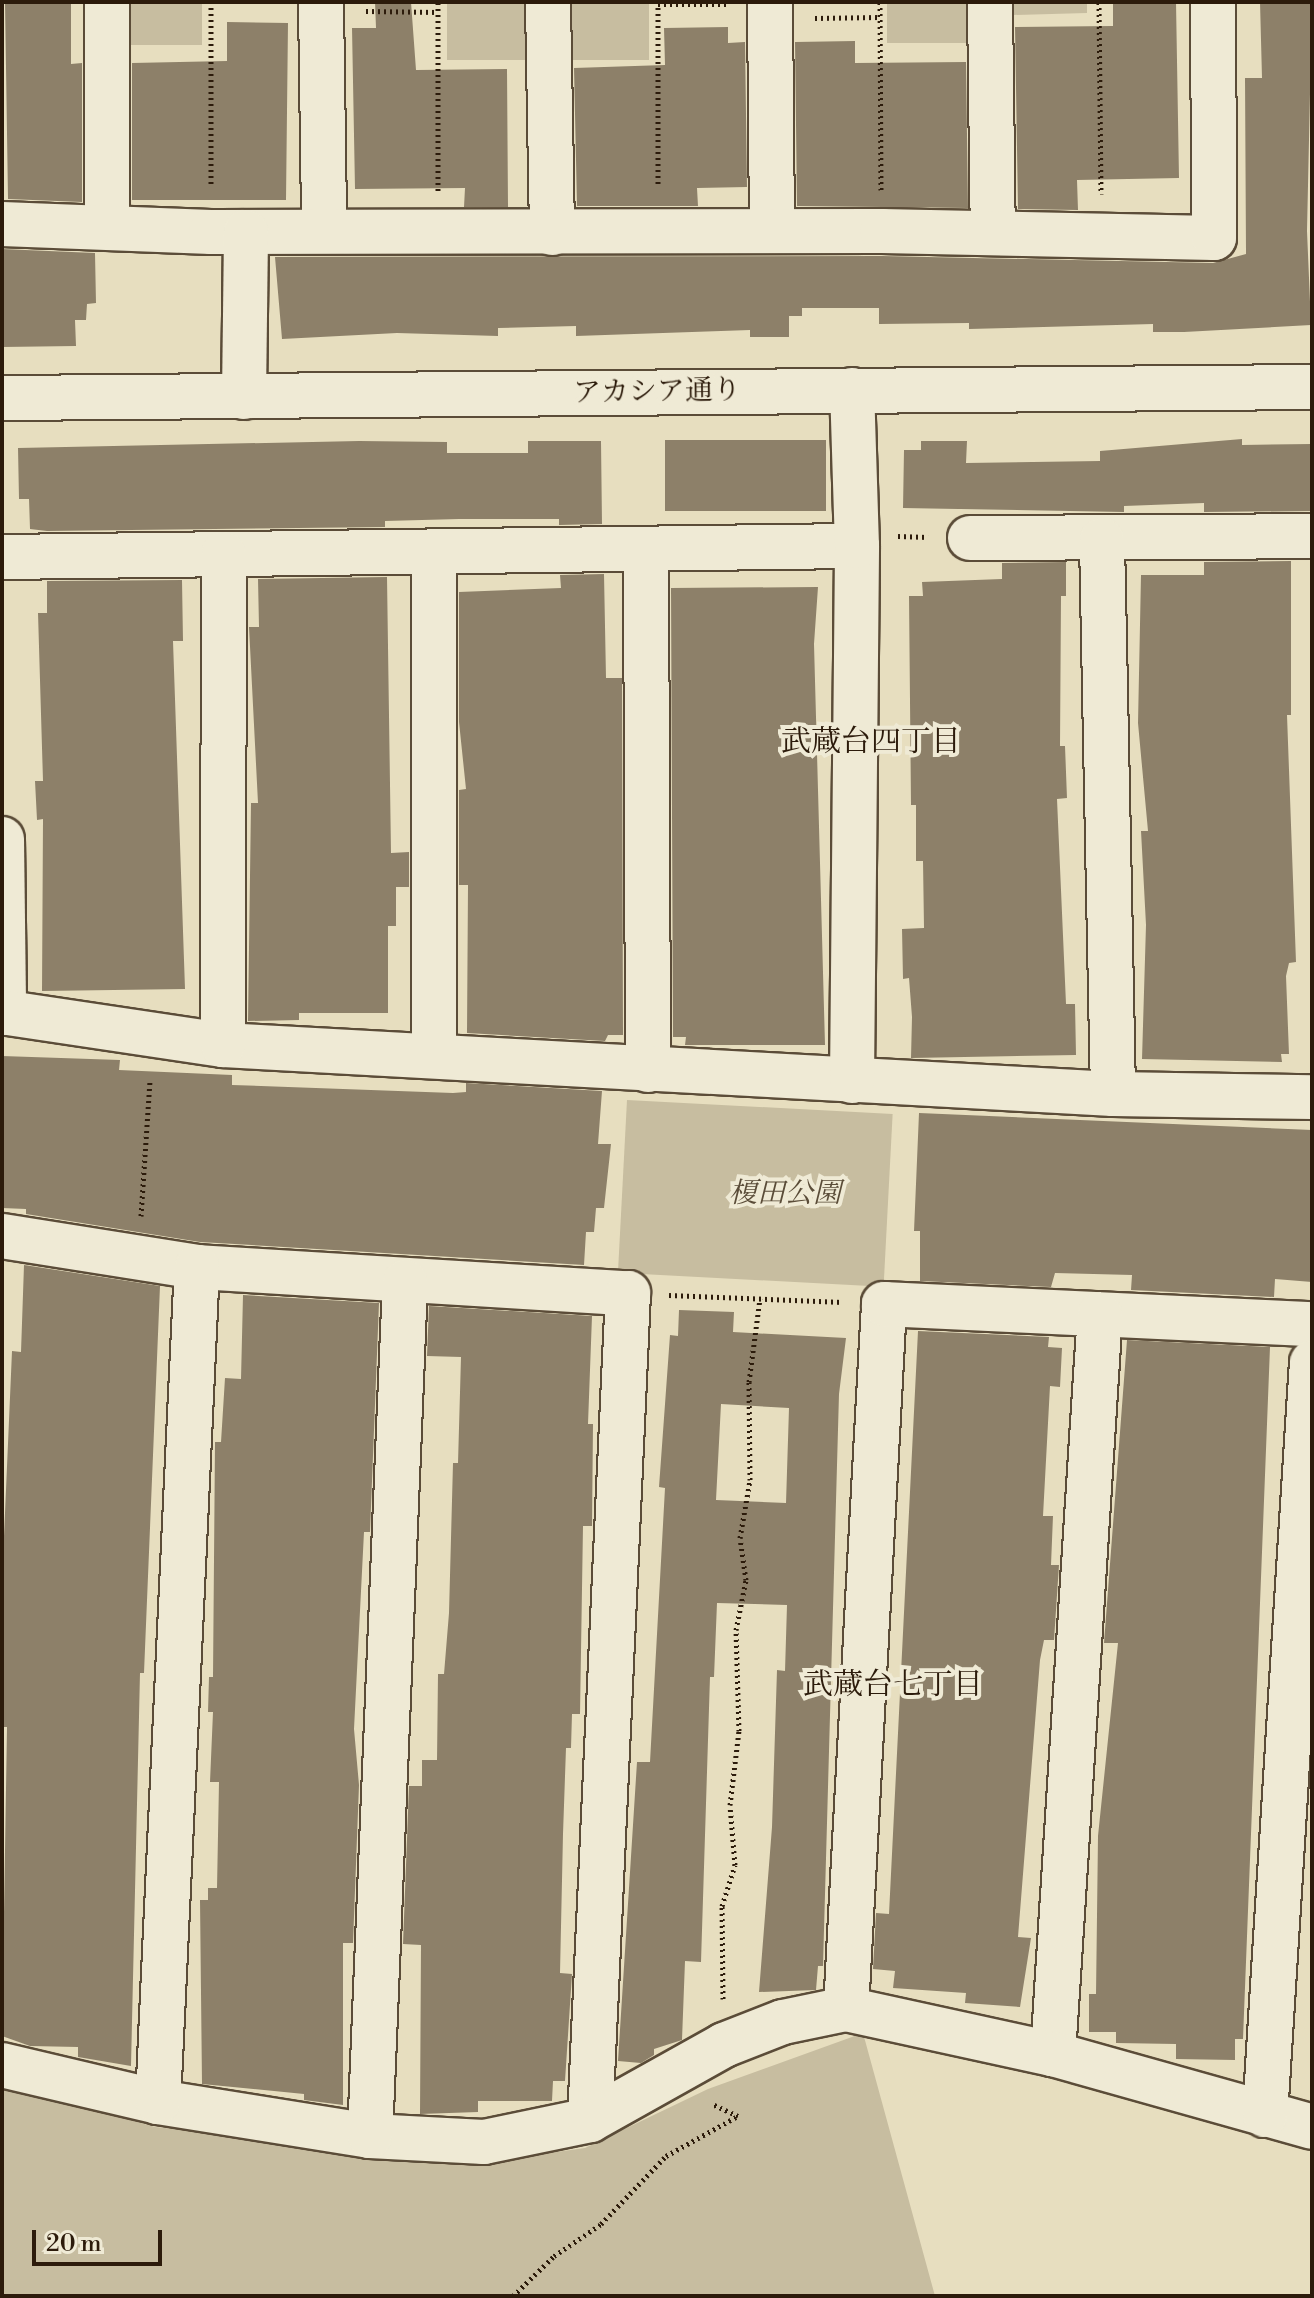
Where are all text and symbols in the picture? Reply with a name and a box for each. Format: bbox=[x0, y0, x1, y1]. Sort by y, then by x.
street label: アカシア通り bbox=[573, 374, 741, 410]
district label: 武蔵台四丁目 bbox=[781, 724, 961, 760]
park label: 榎田公園 bbox=[729, 1177, 841, 1211]
district label: 武蔵台七丁目 bbox=[803, 1667, 983, 1703]
scale bar bbox=[36, 2214, 166, 2264]
text: 20 m bbox=[46, 2229, 102, 2259]

